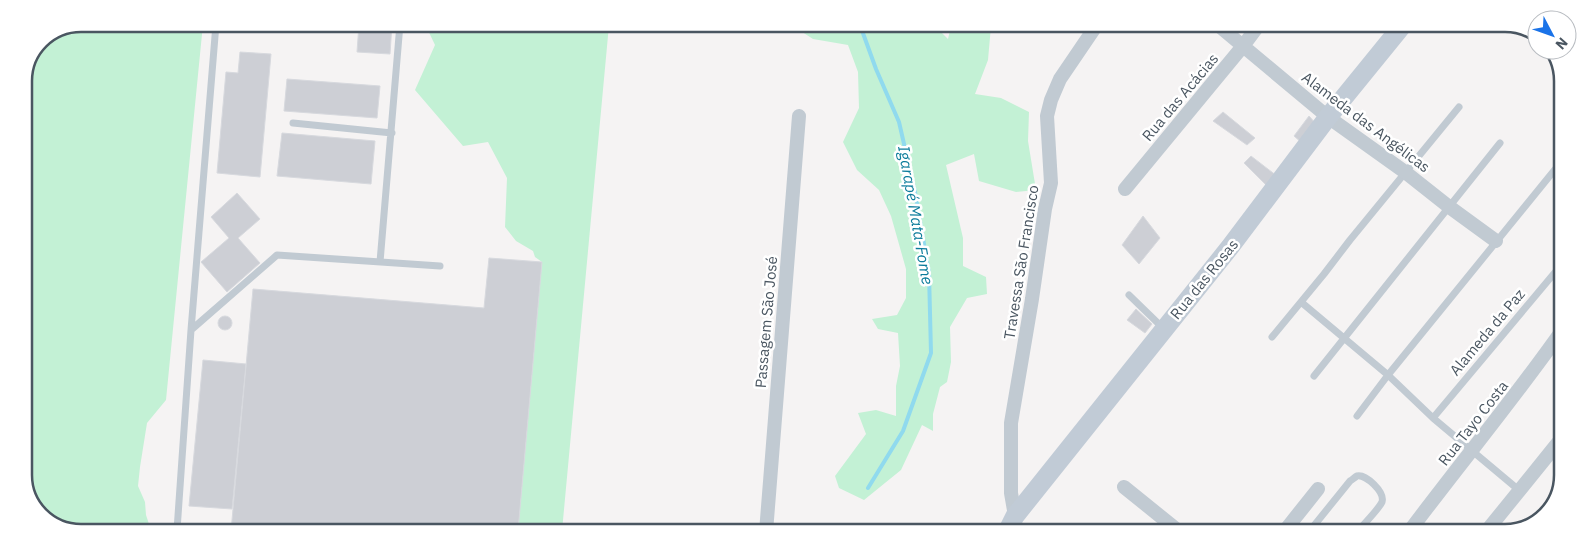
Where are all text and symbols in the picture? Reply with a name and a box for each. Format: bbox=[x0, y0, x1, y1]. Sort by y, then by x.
north arrow bbox=[1527, 10, 1577, 60]
text: N bbox=[1552, 34, 1572, 53]
street label: Rua das Acácias bbox=[1138, 49, 1222, 145]
street label: Alameda das Angélicas bbox=[1298, 68, 1434, 176]
water label: Igarapé Mata-Fome bbox=[894, 144, 938, 286]
street label: Travessa São Francisco bbox=[999, 183, 1043, 341]
street label: Rua das Rosas bbox=[1166, 235, 1242, 323]
street label: Passagem São José bbox=[751, 255, 781, 389]
street label: Alameda da Paz bbox=[1445, 285, 1529, 379]
street label: Rua Tayo Costa bbox=[1434, 377, 1512, 469]

